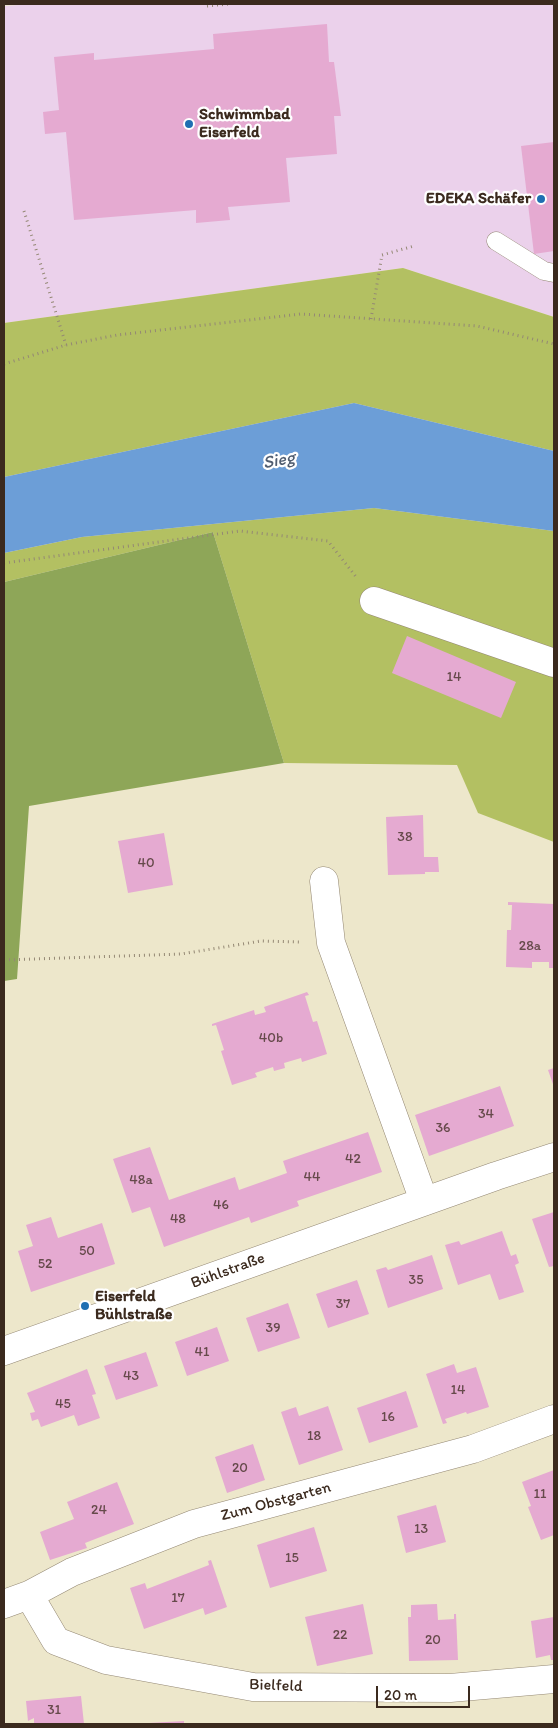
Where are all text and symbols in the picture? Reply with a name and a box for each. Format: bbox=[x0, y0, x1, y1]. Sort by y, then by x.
place label: Schwimmbad Eiserfeld bbox=[199, 105, 290, 143]
marker: Schwimmbad Eiserfeld bbox=[183, 118, 195, 130]
place label: EDEKA Schäfer bbox=[426, 189, 531, 209]
marker: EDEKA Schäfer bbox=[535, 193, 547, 205]
water label: Sieg bbox=[261, 447, 297, 475]
house number: 14 bbox=[447, 669, 461, 685]
house number: 38 bbox=[397, 829, 413, 845]
house number: 40 bbox=[137, 855, 155, 871]
house number: 28a bbox=[519, 938, 541, 954]
house number: 40b bbox=[259, 1030, 283, 1046]
house number: 34 bbox=[478, 1106, 494, 1122]
house number: 36 bbox=[435, 1120, 451, 1136]
house number: 42 bbox=[345, 1151, 361, 1167]
house number: 44 bbox=[304, 1169, 320, 1185]
house number: 48a bbox=[129, 1172, 153, 1188]
house number: 46 bbox=[213, 1197, 229, 1213]
house number: 48 bbox=[170, 1211, 186, 1227]
house number: 50 bbox=[79, 1243, 95, 1259]
street label: Bühlstraße bbox=[188, 1249, 268, 1293]
house number: 52 bbox=[38, 1256, 52, 1272]
house number: 35 bbox=[409, 1272, 423, 1288]
place label: Eiserfeld Bühlstraße bbox=[95, 1287, 172, 1325]
house number: 37 bbox=[336, 1296, 350, 1312]
marker: Eiserfeld Bühlstraße bbox=[79, 1300, 91, 1312]
house number: 39 bbox=[266, 1320, 280, 1336]
house number: 41 bbox=[195, 1344, 209, 1360]
house number: 43 bbox=[123, 1368, 139, 1384]
house number: 14 bbox=[451, 1382, 465, 1398]
house number: 45 bbox=[55, 1396, 71, 1412]
house number: 16 bbox=[381, 1409, 395, 1425]
house number: 18 bbox=[307, 1428, 321, 1444]
house number: 20 bbox=[232, 1460, 248, 1476]
street label: Zum Obstgarten bbox=[219, 1478, 333, 1526]
house number: 11 bbox=[534, 1486, 546, 1502]
house number: 24 bbox=[91, 1502, 107, 1518]
house number: 13 bbox=[414, 1521, 428, 1537]
house number: 15 bbox=[285, 1550, 299, 1566]
house number: 17 bbox=[171, 1590, 185, 1606]
house number: 22 bbox=[333, 1627, 347, 1643]
house number: 20 bbox=[425, 1632, 441, 1648]
street label: Bielfeld bbox=[249, 1675, 303, 1697]
scale bar bbox=[378, 1676, 472, 1708]
text: 20 m bbox=[384, 1686, 417, 1704]
house number: 31 bbox=[47, 1702, 61, 1718]

